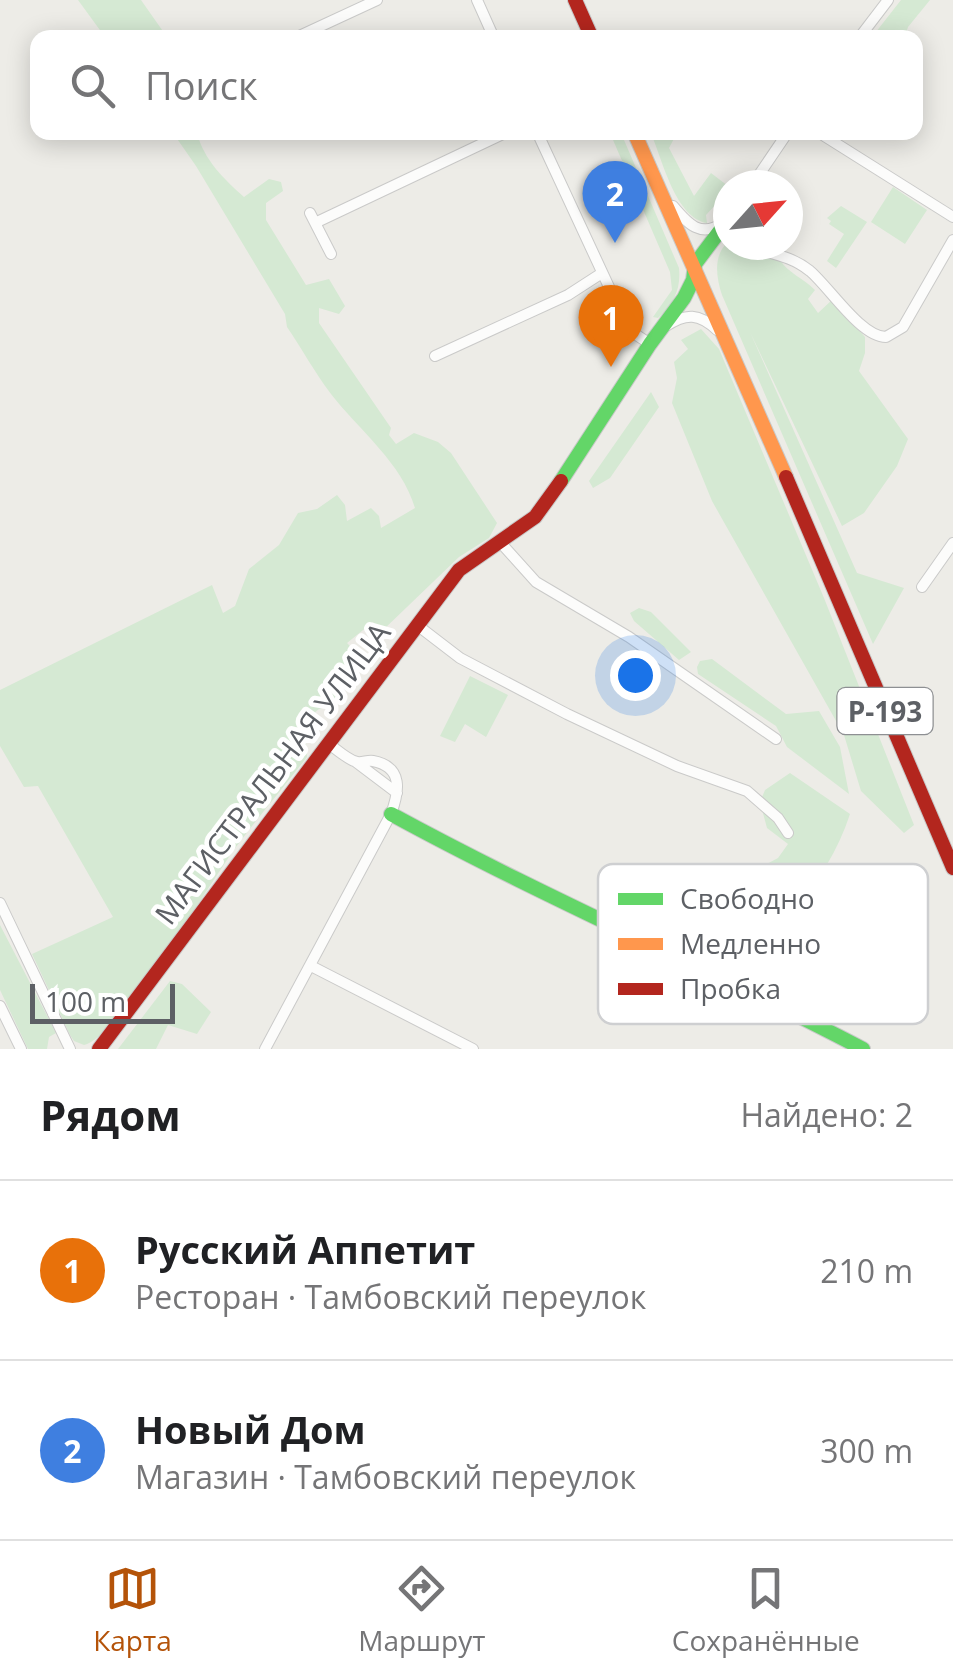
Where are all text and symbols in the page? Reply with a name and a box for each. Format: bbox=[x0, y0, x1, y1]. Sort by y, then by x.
search box bbox=[30, 30, 923, 140]
icon: search bbox=[65, 58, 120, 113]
text: Поиск bbox=[145, 59, 258, 111]
pin: 2 bbox=[582, 160, 648, 243]
north arrow bbox=[713, 170, 803, 260]
pin: 1 bbox=[578, 284, 644, 367]
street label: МАГИСТРАЛЬНАЯ УЛИЦА bbox=[145, 614, 399, 932]
your location bbox=[610, 650, 661, 701]
road number: Р-193 bbox=[838, 688, 932, 734]
legend bbox=[598, 864, 928, 1024]
text: Свободно bbox=[680, 879, 815, 917]
text: Медленно bbox=[680, 924, 821, 962]
text: Пробка bbox=[680, 969, 781, 1007]
scale bar bbox=[30, 979, 175, 1024]
text: 100 m bbox=[45, 982, 126, 1020]
text: Рядом bbox=[40, 1086, 181, 1143]
text: Найдено: 2 bbox=[740, 1093, 913, 1136]
text: Русский Аппетит bbox=[135, 1223, 475, 1275]
text: 1 bbox=[63, 1249, 82, 1292]
text: 210 m bbox=[820, 1249, 913, 1292]
text: Ресторан · Тамбовский переулок bbox=[135, 1275, 646, 1318]
text: Новый Дом bbox=[135, 1403, 366, 1455]
text: 2 bbox=[63, 1429, 82, 1472]
text: 300 m bbox=[820, 1429, 913, 1472]
text: Магазин · Тамбовский переулок bbox=[135, 1455, 636, 1498]
tab: Карта bbox=[93, 1561, 172, 1659]
tab: Маршрут bbox=[358, 1561, 485, 1659]
tab: Сохранённые bbox=[672, 1561, 860, 1659]

